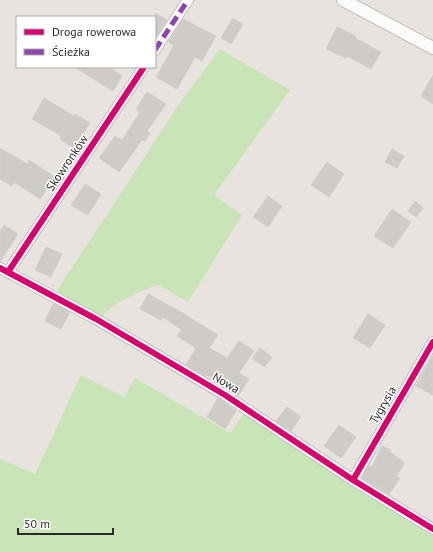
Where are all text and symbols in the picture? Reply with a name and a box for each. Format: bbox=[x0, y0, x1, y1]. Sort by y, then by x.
legend bbox=[16, 16, 156, 68]
text: Droga rowerowa bbox=[52, 24, 136, 39]
text: Ścieżka bbox=[52, 44, 90, 59]
street label: Skowronków bbox=[42, 131, 91, 194]
street label: Nowa bbox=[210, 369, 243, 397]
street label: Tygrysia bbox=[366, 383, 399, 426]
scale bar bbox=[18, 510, 113, 536]
text: 50 m bbox=[24, 516, 50, 531]

